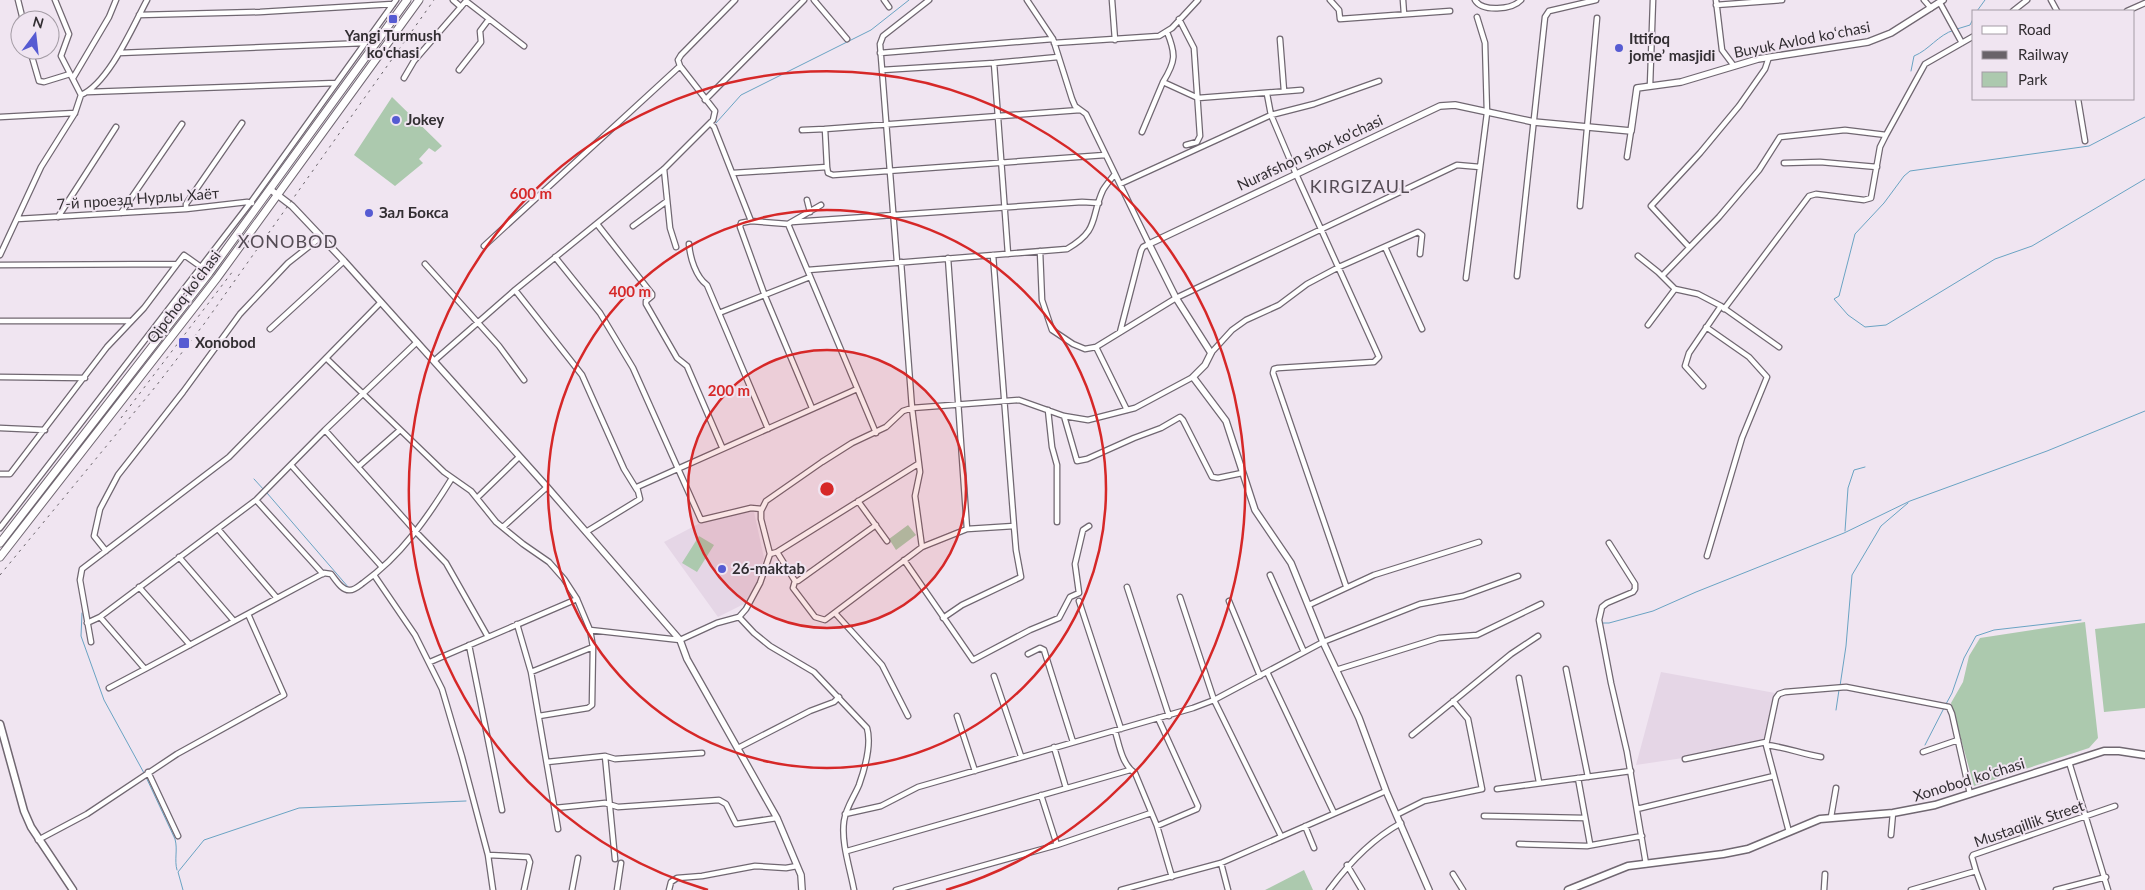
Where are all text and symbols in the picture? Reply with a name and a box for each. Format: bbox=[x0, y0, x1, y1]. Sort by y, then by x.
north arrow bbox=[10, 10, 60, 60]
legend bbox=[1972, 10, 2135, 100]
text: N bbox=[31, 12, 46, 32]
marker: Yangi Turmush ko'chasi bbox=[387, 13, 399, 25]
street label: Buyuk Avlod koʻchasi bbox=[1732, 17, 1872, 61]
text: Road bbox=[2018, 20, 2051, 38]
place label: Yangi Turmush ko'chasi bbox=[344, 26, 441, 61]
place label: Ittifoq jome’ masjidi bbox=[1628, 29, 1716, 64]
marker: Ittifoq jome’ masjidi bbox=[1613, 42, 1625, 54]
text: Railway bbox=[2018, 45, 2069, 63]
text: Park bbox=[2018, 70, 2048, 88]
place label: Jokey bbox=[406, 110, 444, 128]
street label: Nurafshon shox ko'chasi bbox=[1234, 110, 1385, 194]
marker: Jokey bbox=[390, 114, 402, 126]
district label: KIRGIZAUL bbox=[1310, 175, 1410, 197]
street label: 7-й проезд Нурлы Хаёт bbox=[56, 183, 220, 213]
text: 600 m bbox=[510, 184, 552, 202]
place label: Зал Бокса bbox=[379, 203, 449, 221]
marker: Зал Бокса bbox=[363, 207, 375, 219]
district label: XONOBOD bbox=[238, 230, 338, 252]
street label: Qipchoq ko'chasi bbox=[143, 247, 224, 346]
text: 400 m bbox=[609, 282, 651, 300]
place label: Xonobod bbox=[195, 333, 256, 351]
marker: Xonobod bbox=[177, 336, 191, 350]
text: 200 m bbox=[708, 381, 750, 399]
centre of rings bbox=[818, 480, 836, 498]
place label: 26-maktab bbox=[732, 559, 805, 577]
marker: 26-maktab bbox=[716, 563, 728, 575]
street label: Xonobod koʻchasi bbox=[1911, 754, 2027, 805]
street label: Mustaqillik Street bbox=[1971, 796, 2087, 850]

